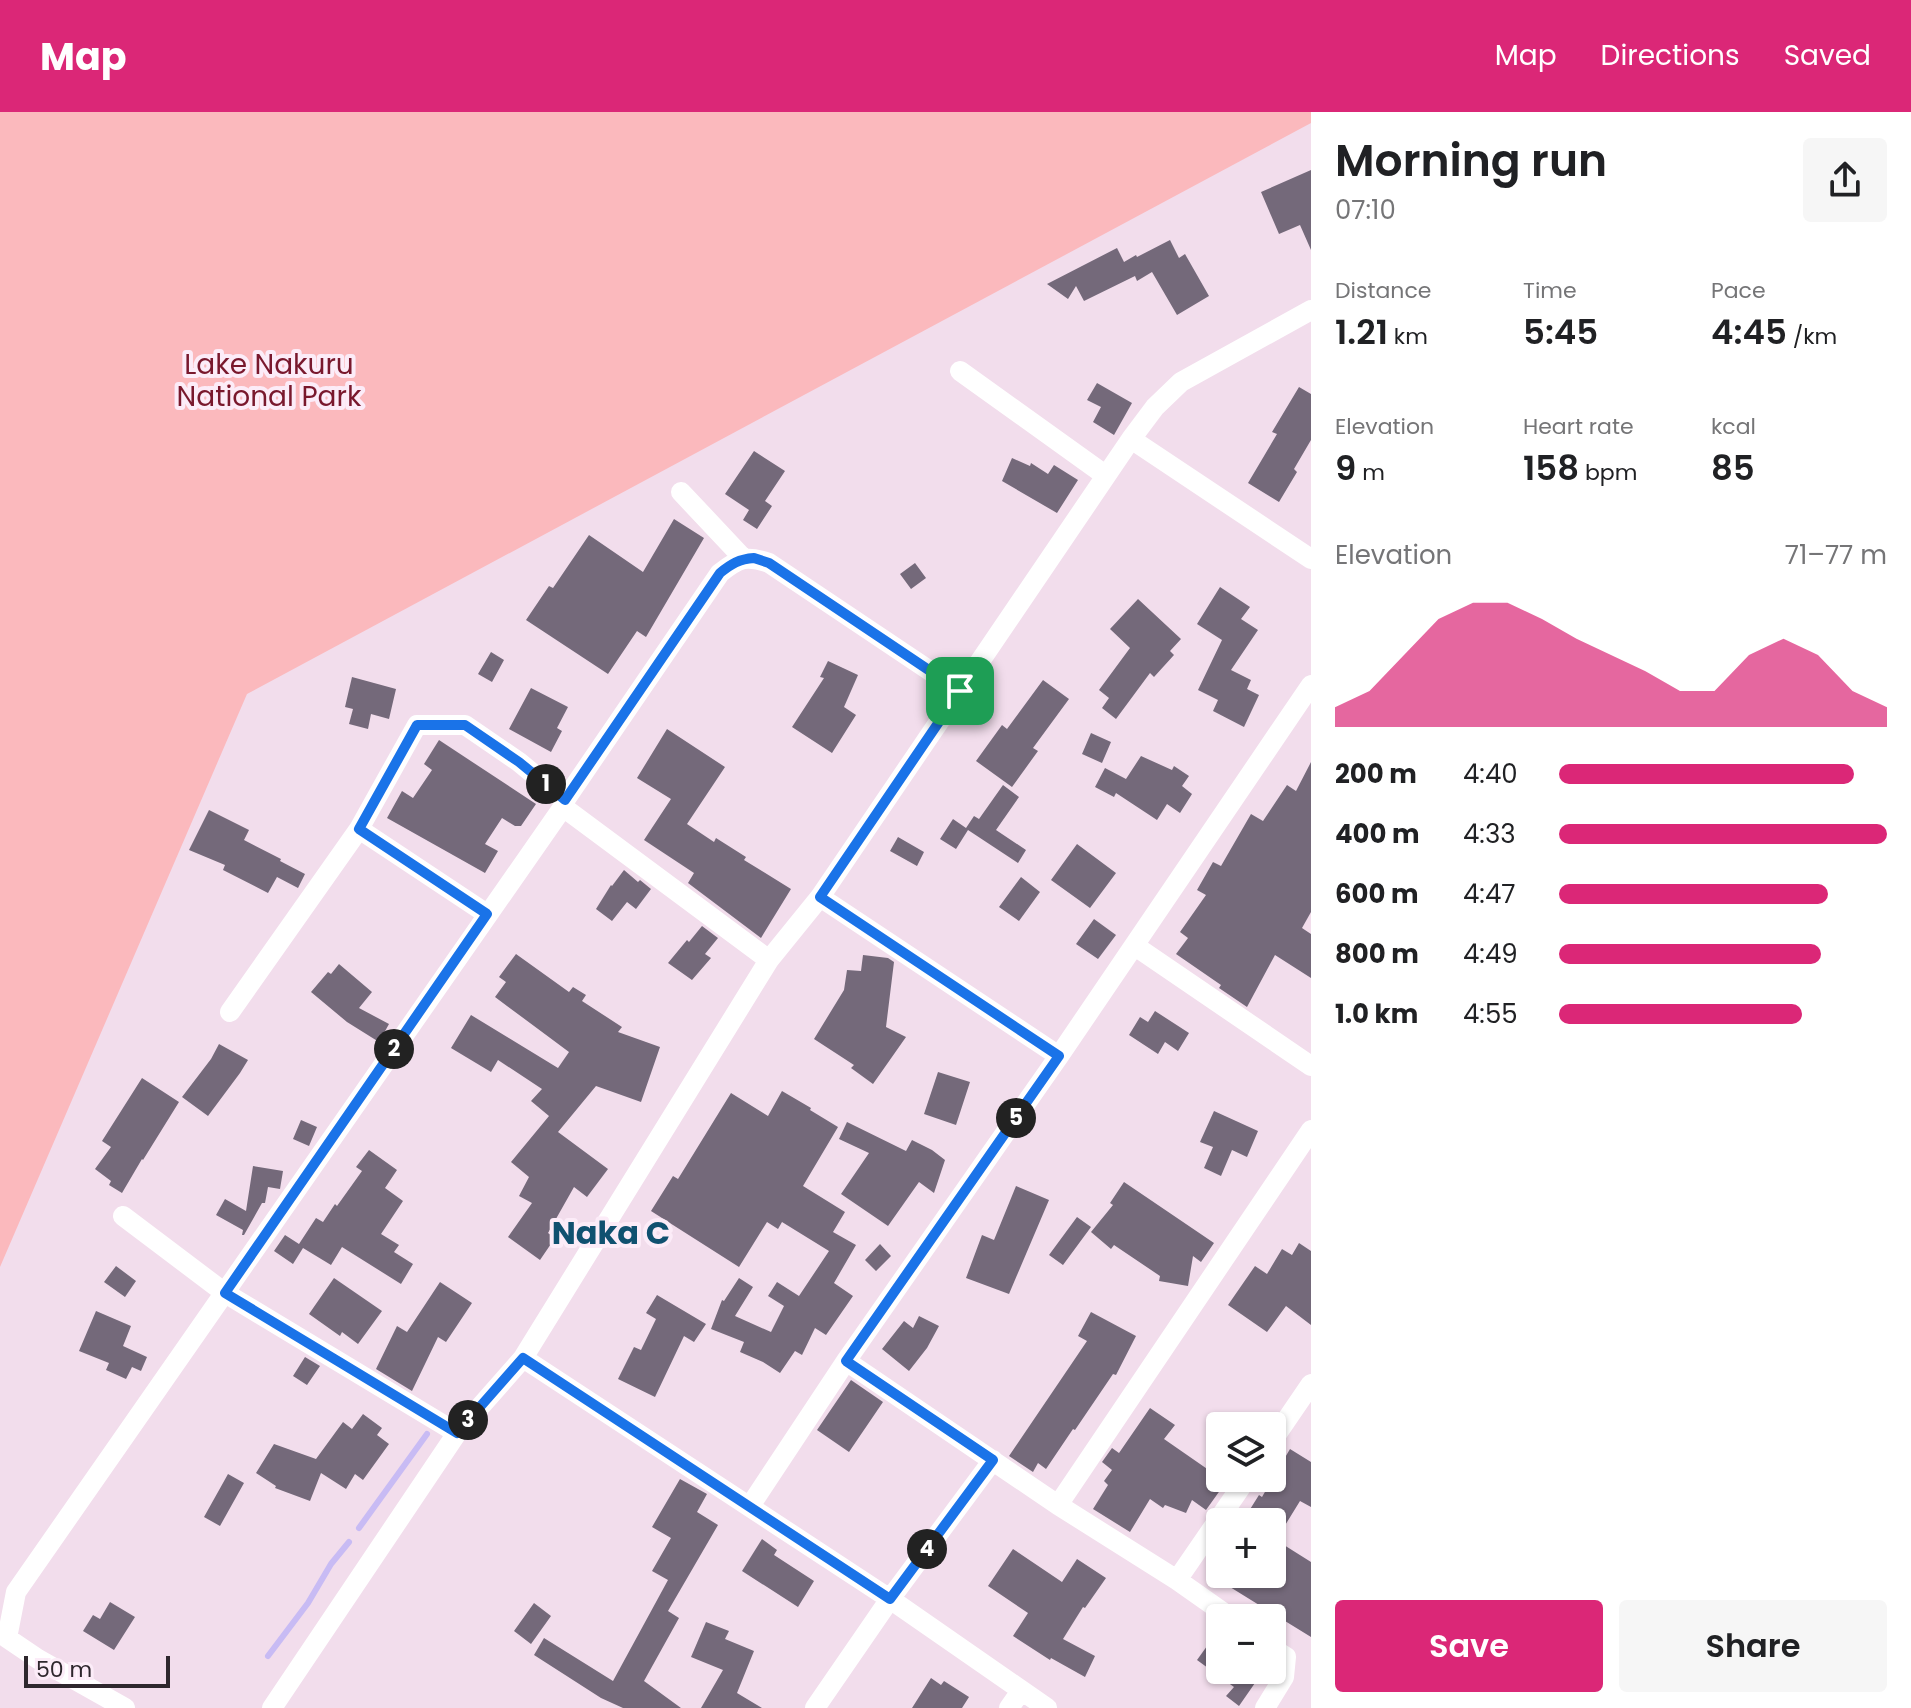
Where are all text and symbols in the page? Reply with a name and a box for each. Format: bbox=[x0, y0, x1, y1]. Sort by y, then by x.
text: Map bbox=[40, 30, 127, 83]
text: Map bbox=[1495, 36, 1557, 75]
text: Directions bbox=[1601, 36, 1740, 75]
text: Saved bbox=[1784, 36, 1871, 75]
text: Morning run bbox=[1335, 130, 1607, 191]
button: share bbox=[1803, 138, 1887, 222]
text: 07:10 bbox=[1335, 192, 1396, 228]
text: Distance bbox=[1335, 275, 1431, 306]
text: Time bbox=[1523, 275, 1577, 306]
text: Pace bbox=[1711, 275, 1766, 306]
text: 1.21 bbox=[1335, 308, 1388, 356]
text: 5:45 bbox=[1523, 308, 1598, 356]
text: 4:45 bbox=[1711, 308, 1787, 356]
text: km bbox=[1388, 321, 1428, 352]
text: /km bbox=[1787, 321, 1837, 352]
park label: Lake Nakuru National Park bbox=[177, 345, 362, 416]
text: Elevation bbox=[1335, 411, 1434, 442]
text: Heart rate bbox=[1523, 411, 1634, 442]
text: kcal bbox=[1711, 411, 1756, 442]
text: 9 bbox=[1335, 444, 1356, 492]
text: 158 bbox=[1523, 444, 1579, 492]
text: 85 bbox=[1711, 444, 1755, 492]
text: m bbox=[1356, 457, 1385, 488]
text: bpm bbox=[1579, 457, 1637, 488]
text: Elevation bbox=[1335, 537, 1452, 573]
text: 71–77 m bbox=[1785, 537, 1887, 573]
pin bbox=[926, 657, 994, 725]
icon: arrive bbox=[938, 669, 982, 713]
text: 200 m bbox=[1335, 756, 1417, 792]
text: 4:40 bbox=[1463, 756, 1518, 792]
pin: 1 bbox=[526, 764, 566, 804]
text: 1 bbox=[542, 768, 550, 799]
text: 400 m bbox=[1335, 816, 1420, 852]
text: 4:33 bbox=[1463, 816, 1516, 852]
text: 600 m bbox=[1335, 876, 1419, 912]
text: 4:47 bbox=[1463, 876, 1515, 912]
text: 800 m bbox=[1335, 936, 1419, 972]
text: 4:49 bbox=[1463, 936, 1518, 972]
text: 1.0 km bbox=[1335, 996, 1418, 1032]
text: 4:55 bbox=[1463, 996, 1518, 1032]
pin: 2 bbox=[374, 1029, 414, 1069]
text: 2 bbox=[388, 1033, 400, 1064]
pin: 5 bbox=[996, 1098, 1036, 1138]
text: 5 bbox=[1009, 1102, 1023, 1133]
district label: Naka C bbox=[552, 1210, 670, 1255]
pin: 3 bbox=[448, 1400, 488, 1440]
text: 3 bbox=[461, 1404, 475, 1435]
map controls bbox=[1206, 1412, 1286, 1684]
button: layers bbox=[1206, 1412, 1286, 1492]
button: + bbox=[1206, 1508, 1286, 1588]
pin: 4 bbox=[907, 1529, 947, 1569]
text: 4 bbox=[920, 1533, 934, 1564]
button: Save bbox=[1335, 1600, 1603, 1692]
button: Share bbox=[1619, 1600, 1887, 1692]
button: − bbox=[1206, 1604, 1286, 1684]
scale bar bbox=[24, 1652, 170, 1688]
text: 50 m bbox=[36, 1654, 92, 1685]

